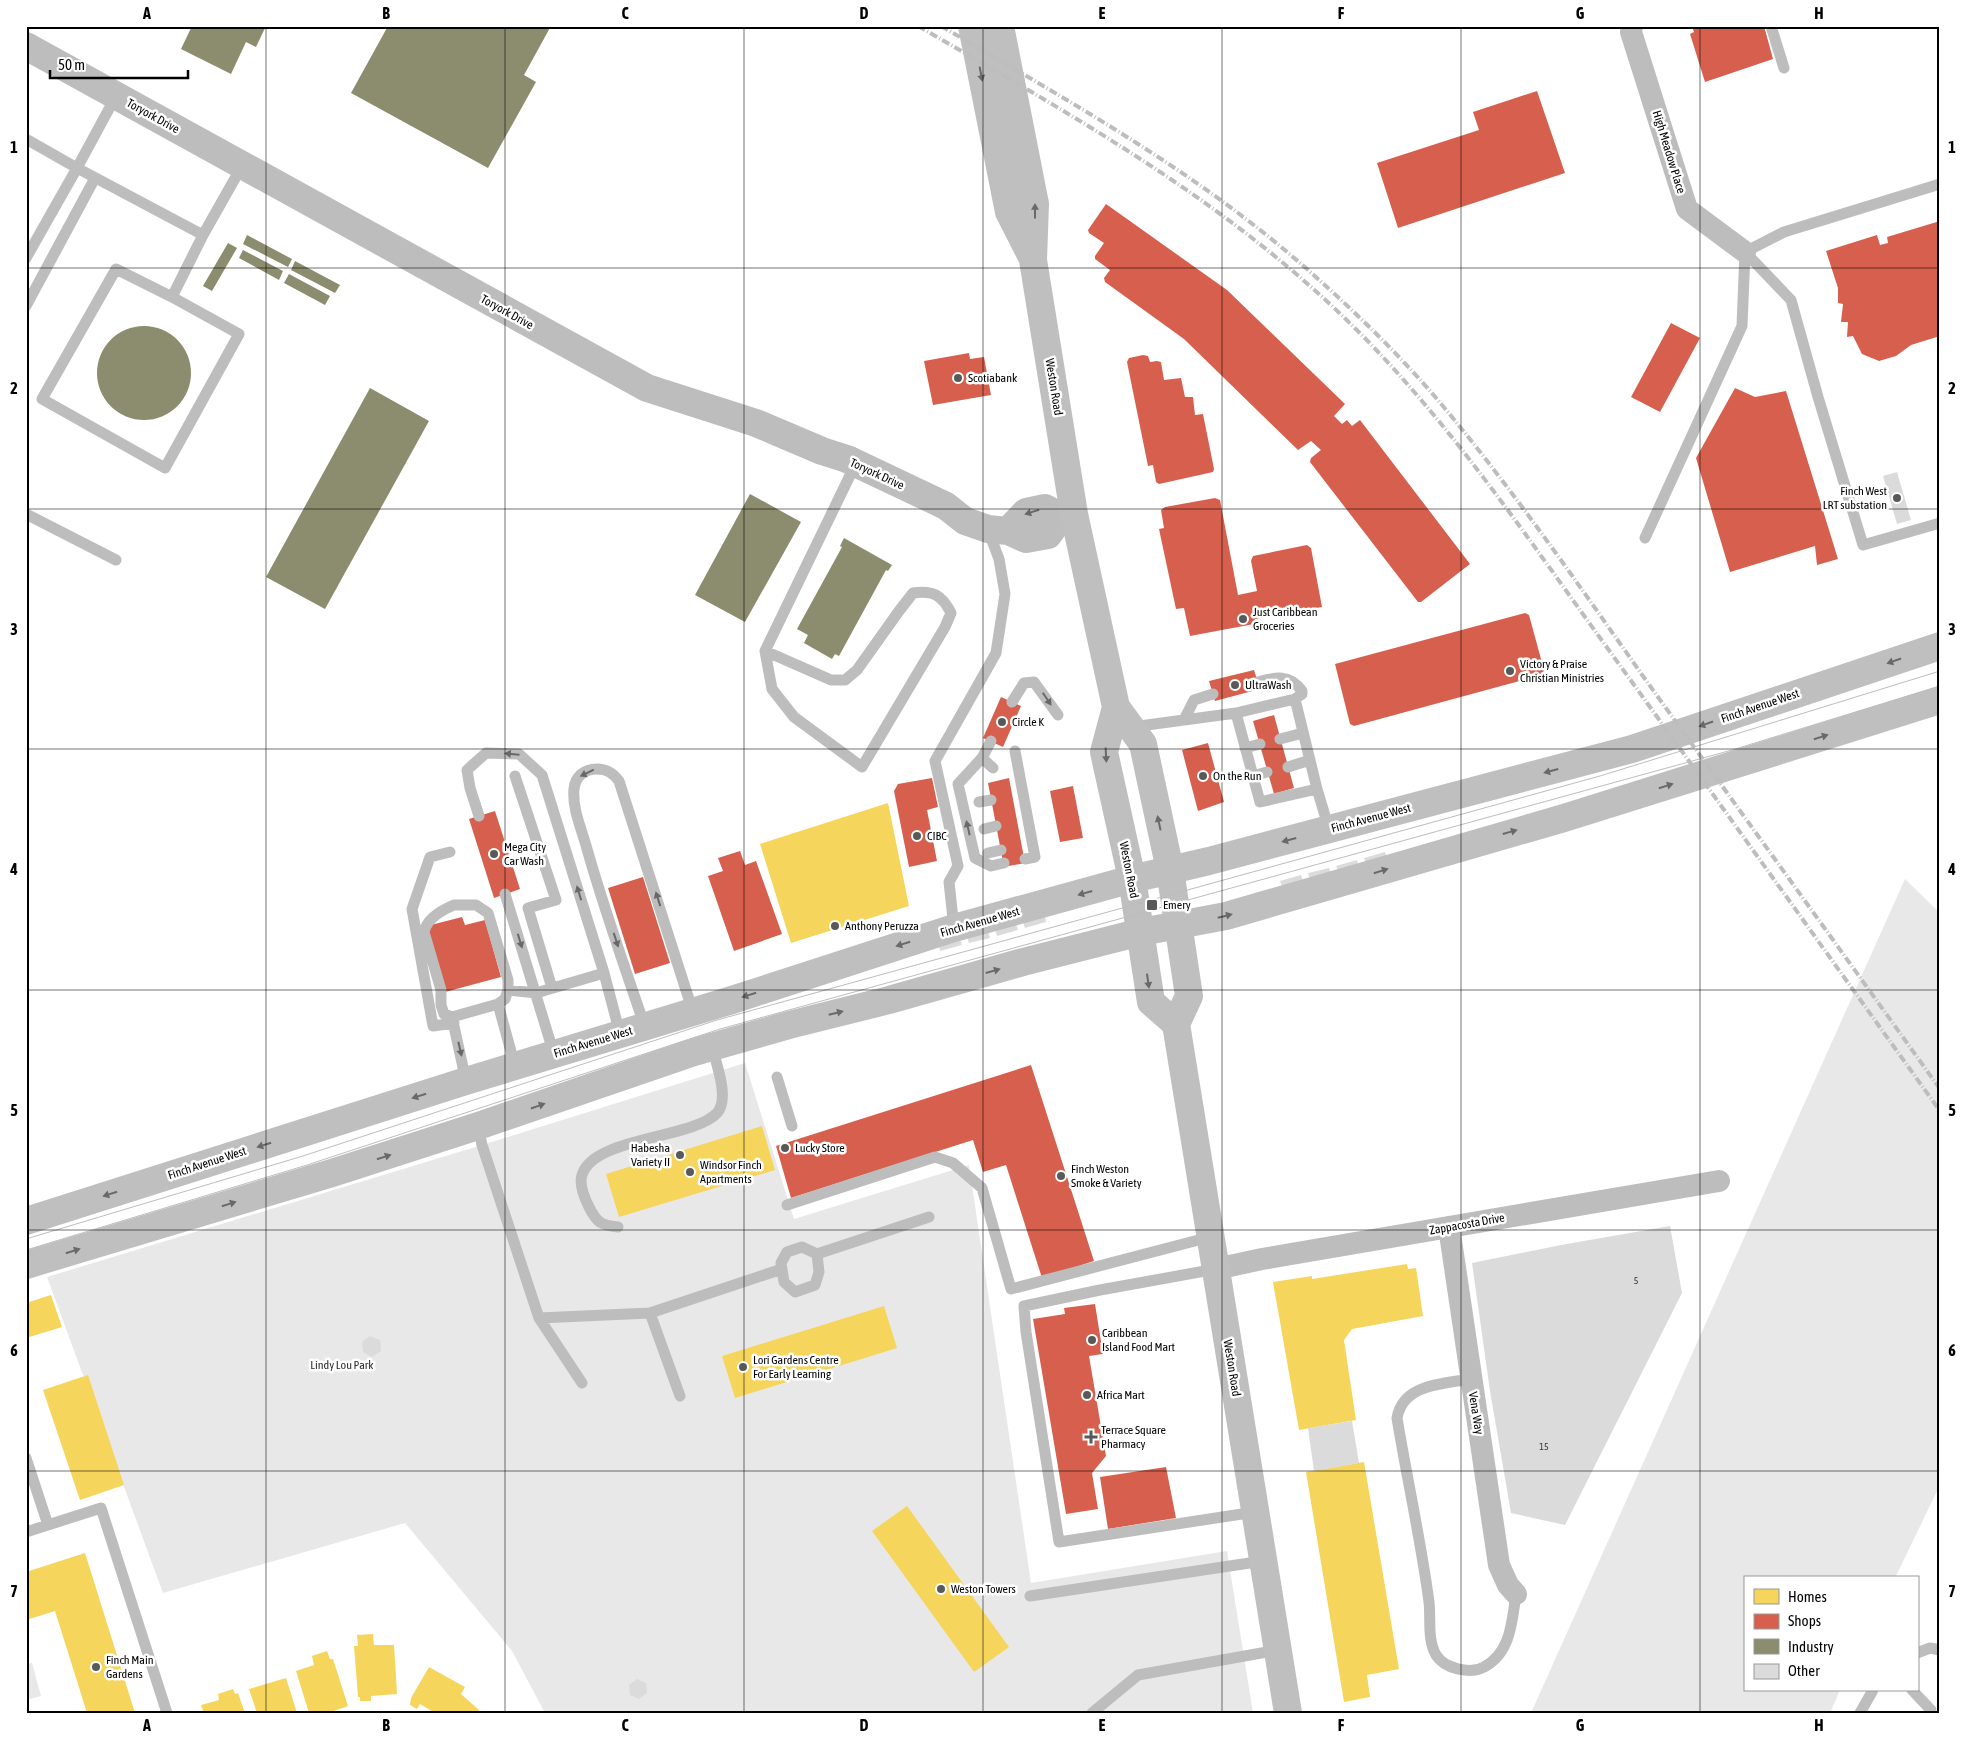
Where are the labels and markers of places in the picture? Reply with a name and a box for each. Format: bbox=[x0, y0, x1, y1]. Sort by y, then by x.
place label: Scotiabank bbox=[968, 371, 1018, 385]
marker: Scotiabank bbox=[952, 372, 964, 384]
place label: Finch West LRT substation bbox=[1823, 484, 1888, 512]
marker: Finch West LRT substation bbox=[1891, 492, 1903, 504]
place label: Just Caribbean Groceries bbox=[1253, 605, 1317, 633]
marker: Just Caribbean Groceries bbox=[1237, 613, 1249, 625]
place label: Victory & Praise Christian Ministries bbox=[1520, 657, 1604, 685]
marker: Victory & Praise Christian Ministries bbox=[1504, 665, 1516, 677]
place label: UltraWash bbox=[1245, 678, 1292, 692]
marker: UltraWash bbox=[1229, 679, 1241, 691]
place label: Circle K bbox=[1012, 715, 1044, 729]
marker: Circle K bbox=[996, 716, 1008, 728]
place label: On the Run bbox=[1213, 769, 1261, 783]
marker: On the Run bbox=[1197, 770, 1209, 782]
place label: CIBC bbox=[927, 829, 947, 843]
marker: CIBC bbox=[911, 830, 923, 842]
place label: Mega City Car Wash bbox=[504, 840, 546, 868]
marker: Mega City Car Wash bbox=[488, 848, 500, 860]
marker: Emery bbox=[1145, 898, 1159, 912]
place label: Emery bbox=[1163, 898, 1191, 912]
place label: Anthony Peruzza bbox=[845, 919, 919, 933]
marker: Anthony Peruzza bbox=[829, 920, 841, 932]
place label: Habesha Variety II bbox=[631, 1141, 670, 1169]
place label: Lucky Store bbox=[795, 1141, 845, 1155]
marker: Lucky Store bbox=[779, 1142, 791, 1154]
marker: Habesha Variety II bbox=[674, 1149, 686, 1161]
place label: Windsor Finch Apartments bbox=[700, 1158, 762, 1186]
place label: Finch Weston Smoke & Variety bbox=[1071, 1162, 1142, 1190]
marker: Windsor Finch Apartments bbox=[684, 1166, 696, 1178]
marker: Finch Weston Smoke & Variety bbox=[1055, 1170, 1067, 1182]
place label: Caribbean Island Food Mart bbox=[1102, 1326, 1175, 1354]
marker: Caribbean Island Food Mart bbox=[1086, 1334, 1098, 1346]
place label: Lori Gardens Centre For Early Learning bbox=[753, 1353, 839, 1381]
marker: Lori Gardens Centre For Early Learning bbox=[737, 1361, 749, 1373]
place label: Africa Mart bbox=[1097, 1388, 1145, 1402]
marker: Africa Mart bbox=[1081, 1389, 1093, 1401]
place label: Terrace Square Pharmacy bbox=[1101, 1423, 1166, 1451]
marker: Terrace Square Pharmacy bbox=[1085, 1431, 1097, 1443]
place label: Weston Towers bbox=[951, 1582, 1016, 1596]
marker: Weston Towers bbox=[935, 1583, 947, 1595]
place label: Finch Main Gardens bbox=[106, 1653, 154, 1681]
marker: Finch Main Gardens bbox=[90, 1661, 102, 1673]

